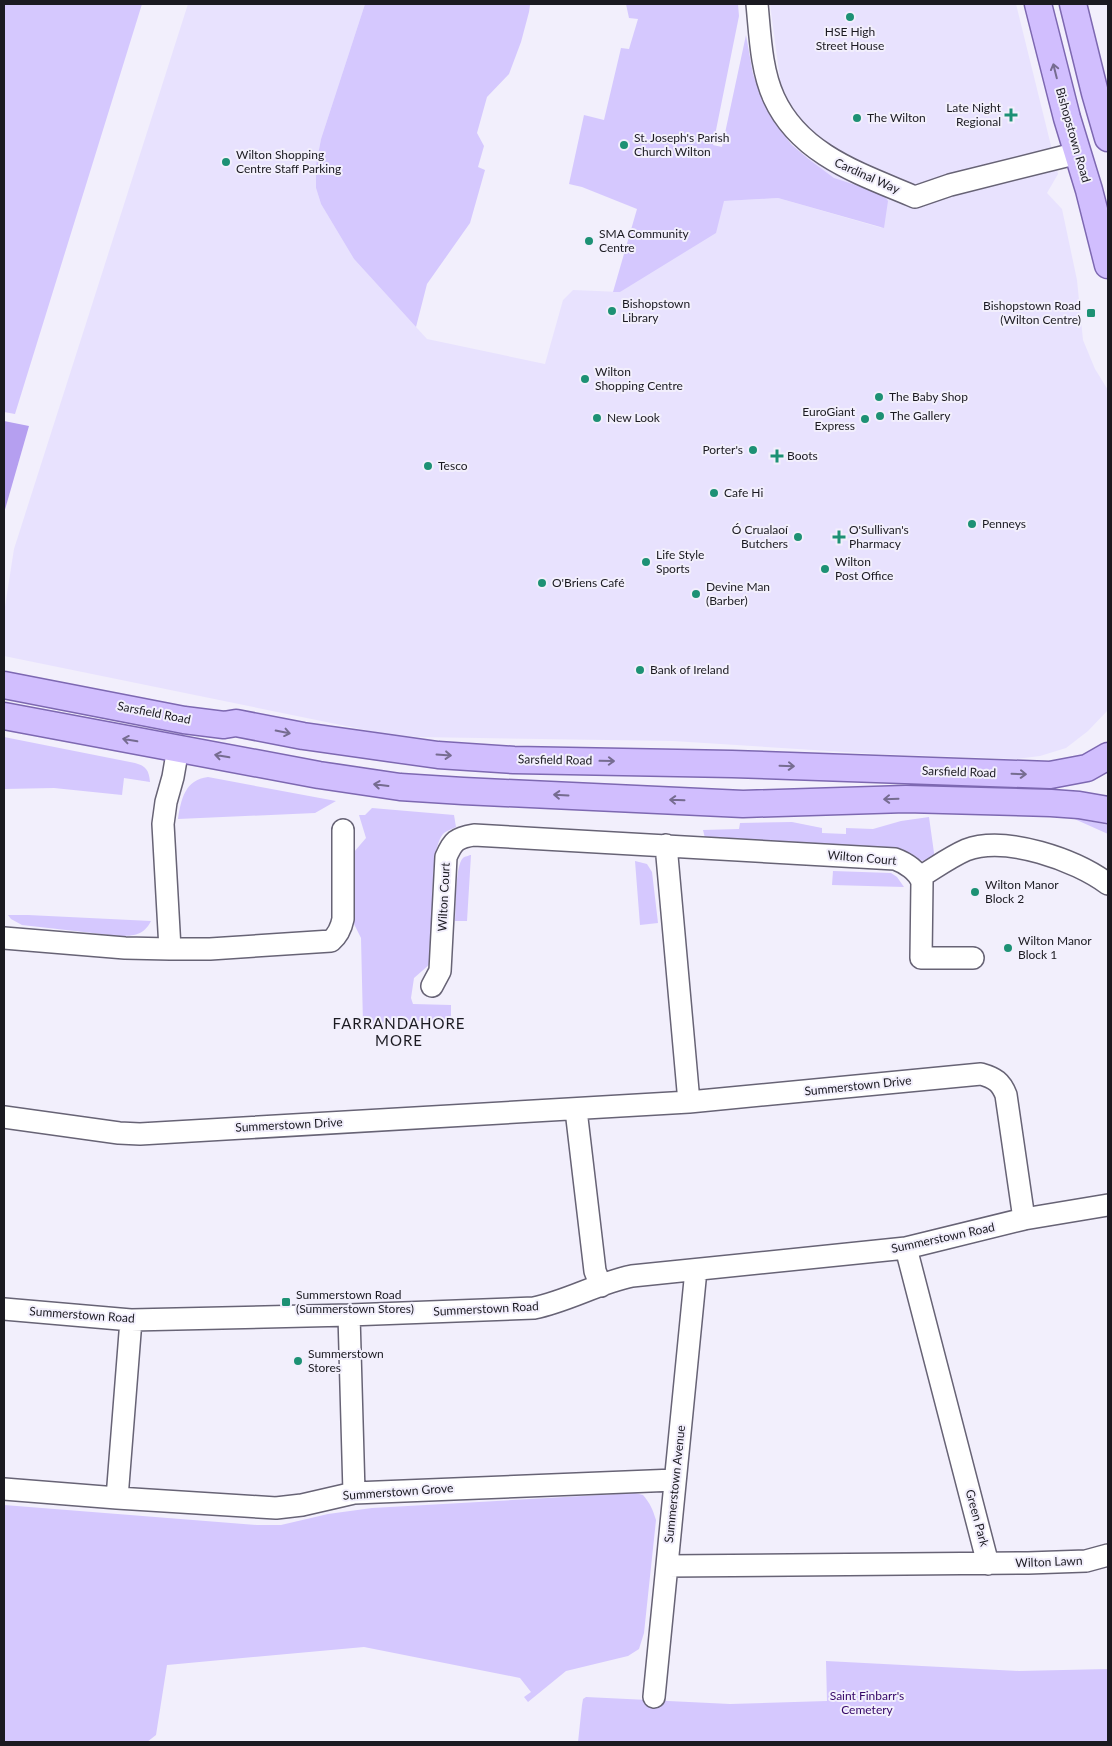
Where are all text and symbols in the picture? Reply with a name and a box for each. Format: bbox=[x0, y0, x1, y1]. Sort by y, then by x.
marker: HSE High Street House bbox=[844, 11, 856, 23]
place label: HSE High Street House bbox=[816, 24, 884, 53]
one-way arrow bbox=[1050, 63, 1059, 79]
street label: Bishopstown Road bbox=[1053, 86, 1094, 184]
place label: Late Night Regional bbox=[946, 100, 1002, 129]
marker: Late Night Regional bbox=[1005, 109, 1017, 121]
place label: The Wilton bbox=[867, 110, 926, 125]
marker: The Wilton bbox=[851, 112, 863, 124]
place label: St. Joseph's Parish Church Wilton bbox=[634, 130, 729, 159]
marker: St. Joseph's Parish Church Wilton bbox=[618, 139, 630, 151]
place label: Wilton Shopping Centre Staff Parking bbox=[236, 147, 341, 176]
street label: Cardinal Way bbox=[832, 154, 903, 197]
marker: Wilton Shopping Centre Staff Parking bbox=[220, 156, 232, 168]
place label: SMA Community Centre bbox=[599, 226, 689, 255]
marker: SMA Community Centre bbox=[583, 235, 595, 247]
place label: Bishopstown Library bbox=[622, 296, 690, 325]
place label: Bishopstown Road (Wilton Centre) bbox=[983, 298, 1081, 327]
marker: Bishopstown Library bbox=[606, 305, 618, 317]
marker: Bishopstown Road (Wilton Centre) bbox=[1085, 307, 1097, 319]
place label: Wilton Shopping Centre bbox=[595, 364, 683, 393]
marker: Wilton Shopping Centre bbox=[579, 373, 591, 385]
place label: The Baby Shop bbox=[889, 389, 968, 404]
marker: The Baby Shop bbox=[873, 391, 885, 403]
place label: EuroGiant Express bbox=[802, 404, 856, 433]
place label: The Gallery bbox=[890, 408, 951, 423]
place label: New Look bbox=[607, 410, 661, 425]
marker: The Gallery bbox=[874, 410, 886, 422]
marker: New Look bbox=[591, 412, 603, 424]
marker: EuroGiant Express bbox=[859, 413, 871, 425]
place label: Porter's bbox=[702, 442, 743, 457]
marker: Porter's bbox=[747, 444, 759, 456]
place label: Boots bbox=[787, 448, 818, 463]
marker: Boots bbox=[771, 450, 783, 462]
place label: Tesco bbox=[438, 458, 468, 473]
marker: Tesco bbox=[422, 460, 434, 472]
place label: Cafe Hi bbox=[724, 485, 763, 500]
marker: Cafe Hi bbox=[708, 487, 720, 499]
place label: Penneys bbox=[982, 516, 1026, 531]
marker: Penneys bbox=[966, 518, 978, 530]
place label: Ó Crualaoí Butchers bbox=[732, 522, 789, 551]
place label: O'Sullivan's Pharmacy bbox=[849, 522, 909, 551]
marker: Ó Crualaoí Butchers bbox=[792, 531, 804, 543]
marker: O'Sullivan's Pharmacy bbox=[833, 531, 845, 543]
place label: Life Style Sports bbox=[656, 547, 704, 576]
place label: Wilton Post Office bbox=[835, 554, 893, 583]
marker: Life Style Sports bbox=[640, 556, 652, 568]
marker: Wilton Post Office bbox=[819, 563, 831, 575]
place label: O'Briens Café bbox=[552, 575, 624, 590]
marker: O'Briens Café bbox=[536, 577, 548, 589]
place label: Devine Man (Barber) bbox=[706, 579, 770, 608]
marker: Devine Man (Barber) bbox=[690, 588, 702, 600]
place label: Bank of Ireland bbox=[650, 662, 729, 677]
marker: Bank of Ireland bbox=[634, 664, 646, 676]
street label: Sarsfield Road bbox=[116, 698, 192, 727]
one-way arrow bbox=[275, 728, 291, 738]
one-way arrow bbox=[123, 734, 139, 744]
one-way arrow bbox=[214, 750, 230, 760]
one-way arrow bbox=[436, 751, 452, 760]
street label: Sarsfield Road bbox=[518, 751, 592, 768]
one-way arrow bbox=[598, 757, 614, 766]
one-way arrow bbox=[778, 761, 794, 770]
street label: Sarsfield Road bbox=[922, 763, 996, 780]
one-way arrow bbox=[1011, 769, 1027, 778]
one-way arrow bbox=[374, 779, 390, 789]
one-way arrow bbox=[553, 791, 569, 800]
one-way arrow bbox=[883, 795, 899, 804]
one-way arrow bbox=[669, 796, 685, 805]
street label: Wilton Court bbox=[827, 847, 898, 868]
street label: Wilton Court bbox=[434, 861, 453, 932]
place label: Wilton Manor Block 2 bbox=[985, 877, 1059, 906]
marker: Wilton Manor Block 2 bbox=[969, 886, 981, 898]
place label: Wilton Manor Block 1 bbox=[1018, 933, 1092, 962]
marker: Wilton Manor Block 1 bbox=[1002, 942, 1014, 954]
district label: FARRANDAHORE MORE bbox=[333, 1014, 465, 1049]
street label: Summerstown Drive bbox=[804, 1072, 912, 1099]
street label: Summerstown Drive bbox=[235, 1114, 343, 1135]
street label: Summerstown Road bbox=[890, 1219, 996, 1256]
place label: Summerstown Road (Summerstown Stores) bbox=[296, 1287, 414, 1316]
marker: Summerstown Road (Summerstown Stores) bbox=[280, 1296, 292, 1308]
street label: Summerstown Road bbox=[433, 1298, 539, 1319]
street label: Summerstown Road bbox=[29, 1303, 135, 1326]
place label: Summerstown Stores bbox=[308, 1346, 384, 1375]
marker: Summerstown Stores bbox=[292, 1355, 304, 1367]
street label: Summerstown Avenue bbox=[661, 1424, 688, 1544]
street label: Summerstown Grove bbox=[342, 1480, 454, 1503]
street label: Green Park bbox=[963, 1488, 993, 1549]
street label: Wilton Lawn bbox=[1015, 1553, 1083, 1570]
park label: Saint Finbarr's Cemetery bbox=[830, 1688, 904, 1717]

